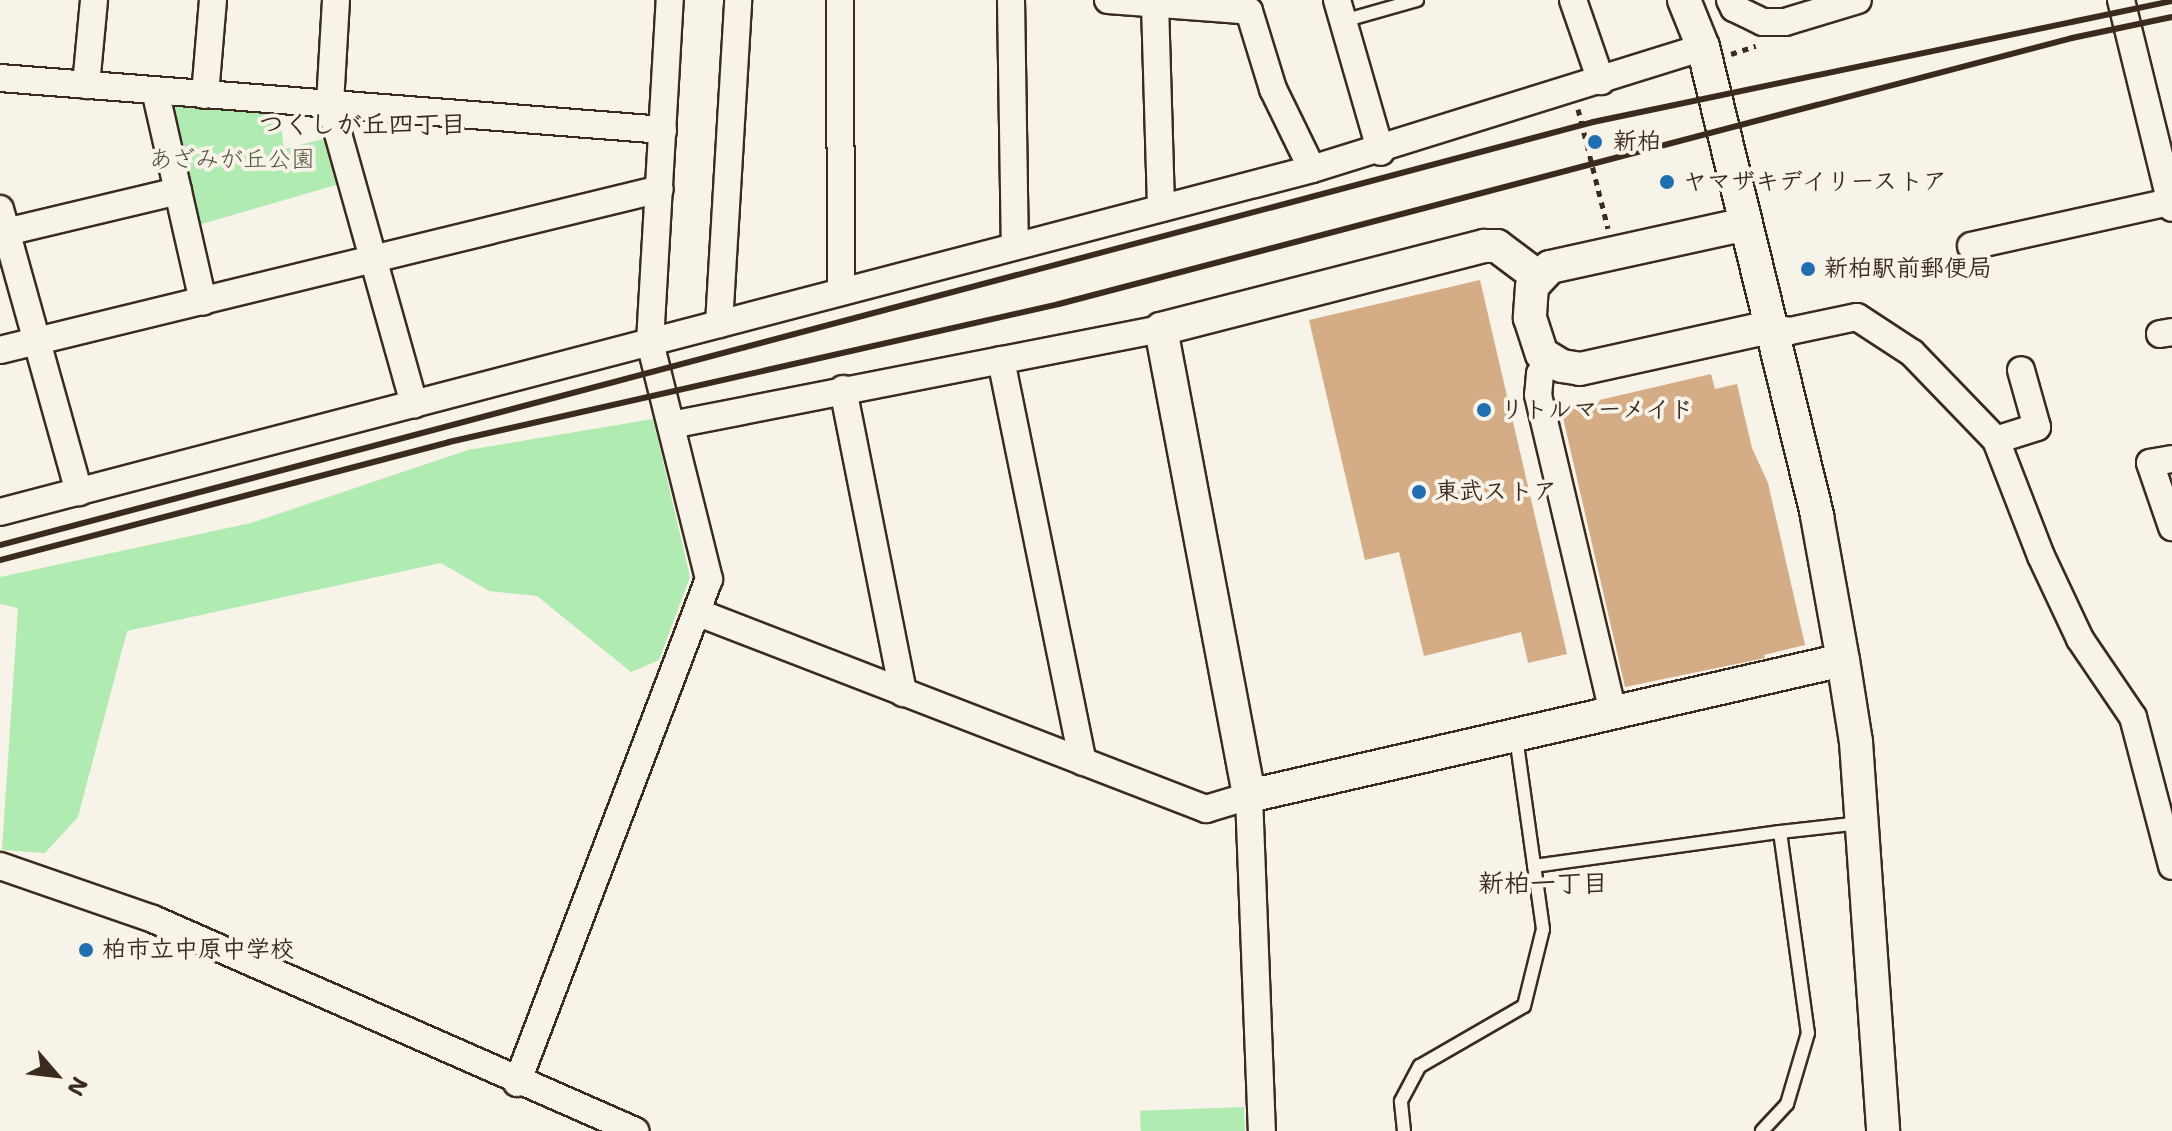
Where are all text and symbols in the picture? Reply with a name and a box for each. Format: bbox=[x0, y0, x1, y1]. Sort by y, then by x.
district label: つくしが丘四丁目 bbox=[258, 108, 466, 140]
place label: 新柏 bbox=[1613, 128, 1661, 156]
marker: 新柏 bbox=[1584, 131, 1606, 153]
park label: あざみが丘公園 bbox=[148, 146, 316, 174]
place label: ヤマザキデイリーストア bbox=[1683, 168, 1947, 196]
marker: ヤマザキデイリーストア bbox=[1658, 173, 1676, 191]
place label: 新柏駅前郵便局 bbox=[1824, 255, 1992, 283]
marker: 新柏駅前郵便局 bbox=[1799, 260, 1817, 278]
place label: リトルマーメイド bbox=[1500, 396, 1692, 424]
marker: リトルマーメイド bbox=[1475, 401, 1493, 419]
place label: 東武ストア bbox=[1435, 478, 1555, 506]
marker: 東武ストア bbox=[1410, 483, 1428, 501]
district label: 新柏一丁目 bbox=[1478, 867, 1608, 899]
place label: 柏市立中原中学校 bbox=[102, 936, 294, 964]
marker: 柏市立中原中学校 bbox=[77, 941, 95, 959]
north arrow bbox=[16, 1035, 96, 1115]
text: N bbox=[61, 1072, 95, 1101]

